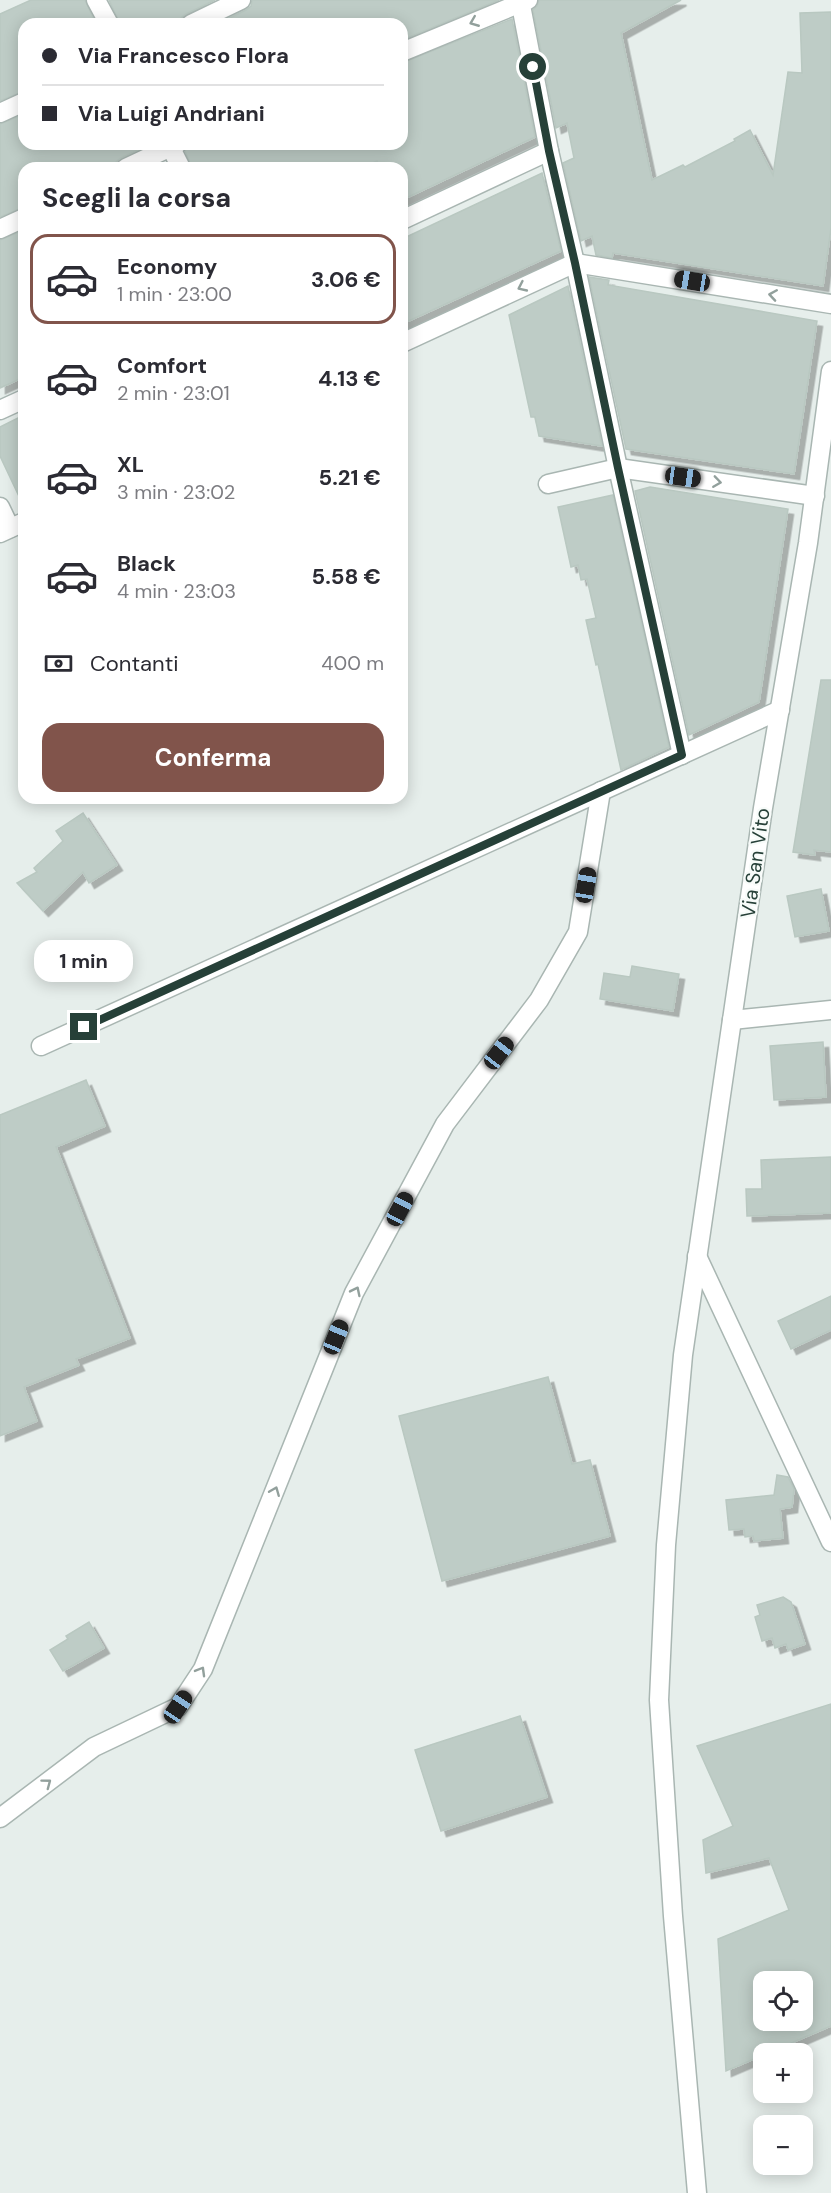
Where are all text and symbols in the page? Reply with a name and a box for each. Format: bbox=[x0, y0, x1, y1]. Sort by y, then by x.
one-way arrow bbox=[470, 15, 481, 27]
text: Via Francesco Flora bbox=[78, 41, 289, 70]
route start bbox=[519, 53, 546, 80]
text: Via Luigi Andriani bbox=[78, 99, 265, 128]
text: Scegli la corsa bbox=[42, 180, 231, 215]
icon: car bbox=[45, 252, 99, 306]
text: Economy bbox=[117, 252, 217, 281]
text: 3.06 € bbox=[311, 265, 381, 294]
car bbox=[673, 269, 711, 293]
one-way arrow bbox=[518, 280, 529, 292]
text: 1 min · 23:00 bbox=[117, 281, 232, 307]
one-way arrow bbox=[769, 289, 778, 301]
icon: car bbox=[45, 351, 99, 405]
text: Comfort bbox=[117, 351, 207, 380]
text: 4.13 € bbox=[318, 364, 381, 393]
text: 2 min · 23:01 bbox=[117, 380, 230, 406]
icon: car bbox=[45, 450, 99, 504]
text: XL bbox=[117, 450, 144, 479]
text: 5.21 € bbox=[319, 463, 381, 492]
car bbox=[664, 466, 702, 488]
one-way arrow bbox=[713, 476, 722, 488]
text: 3 min · 23:02 bbox=[117, 479, 235, 505]
icon: car bbox=[45, 549, 99, 603]
text: Black bbox=[117, 549, 176, 578]
text: 5.58 € bbox=[312, 562, 381, 591]
text: 4 min · 23:03 bbox=[117, 578, 236, 604]
icon: cash bbox=[42, 647, 75, 680]
text: Contanti bbox=[90, 649, 179, 678]
text: 400 m bbox=[321, 650, 384, 676]
button: Conferma bbox=[42, 723, 384, 792]
street label: Via San Vito bbox=[734, 806, 776, 920]
car bbox=[574, 866, 598, 904]
callout: 1 min bbox=[34, 940, 134, 982]
text: 1 min bbox=[59, 948, 108, 974]
route end bbox=[70, 1013, 97, 1040]
car bbox=[481, 1033, 517, 1073]
car bbox=[384, 1189, 416, 1229]
one-way arrow bbox=[349, 1286, 360, 1297]
car bbox=[321, 1317, 351, 1357]
one-way arrow bbox=[268, 1486, 280, 1497]
one-way arrow bbox=[194, 1667, 205, 1677]
car bbox=[160, 1687, 196, 1727]
one-way arrow bbox=[40, 1779, 51, 1790]
map controls bbox=[753, 1971, 813, 2175]
button: locate bbox=[753, 1971, 813, 2031]
button: + bbox=[753, 2043, 813, 2103]
button: − bbox=[753, 2115, 813, 2175]

